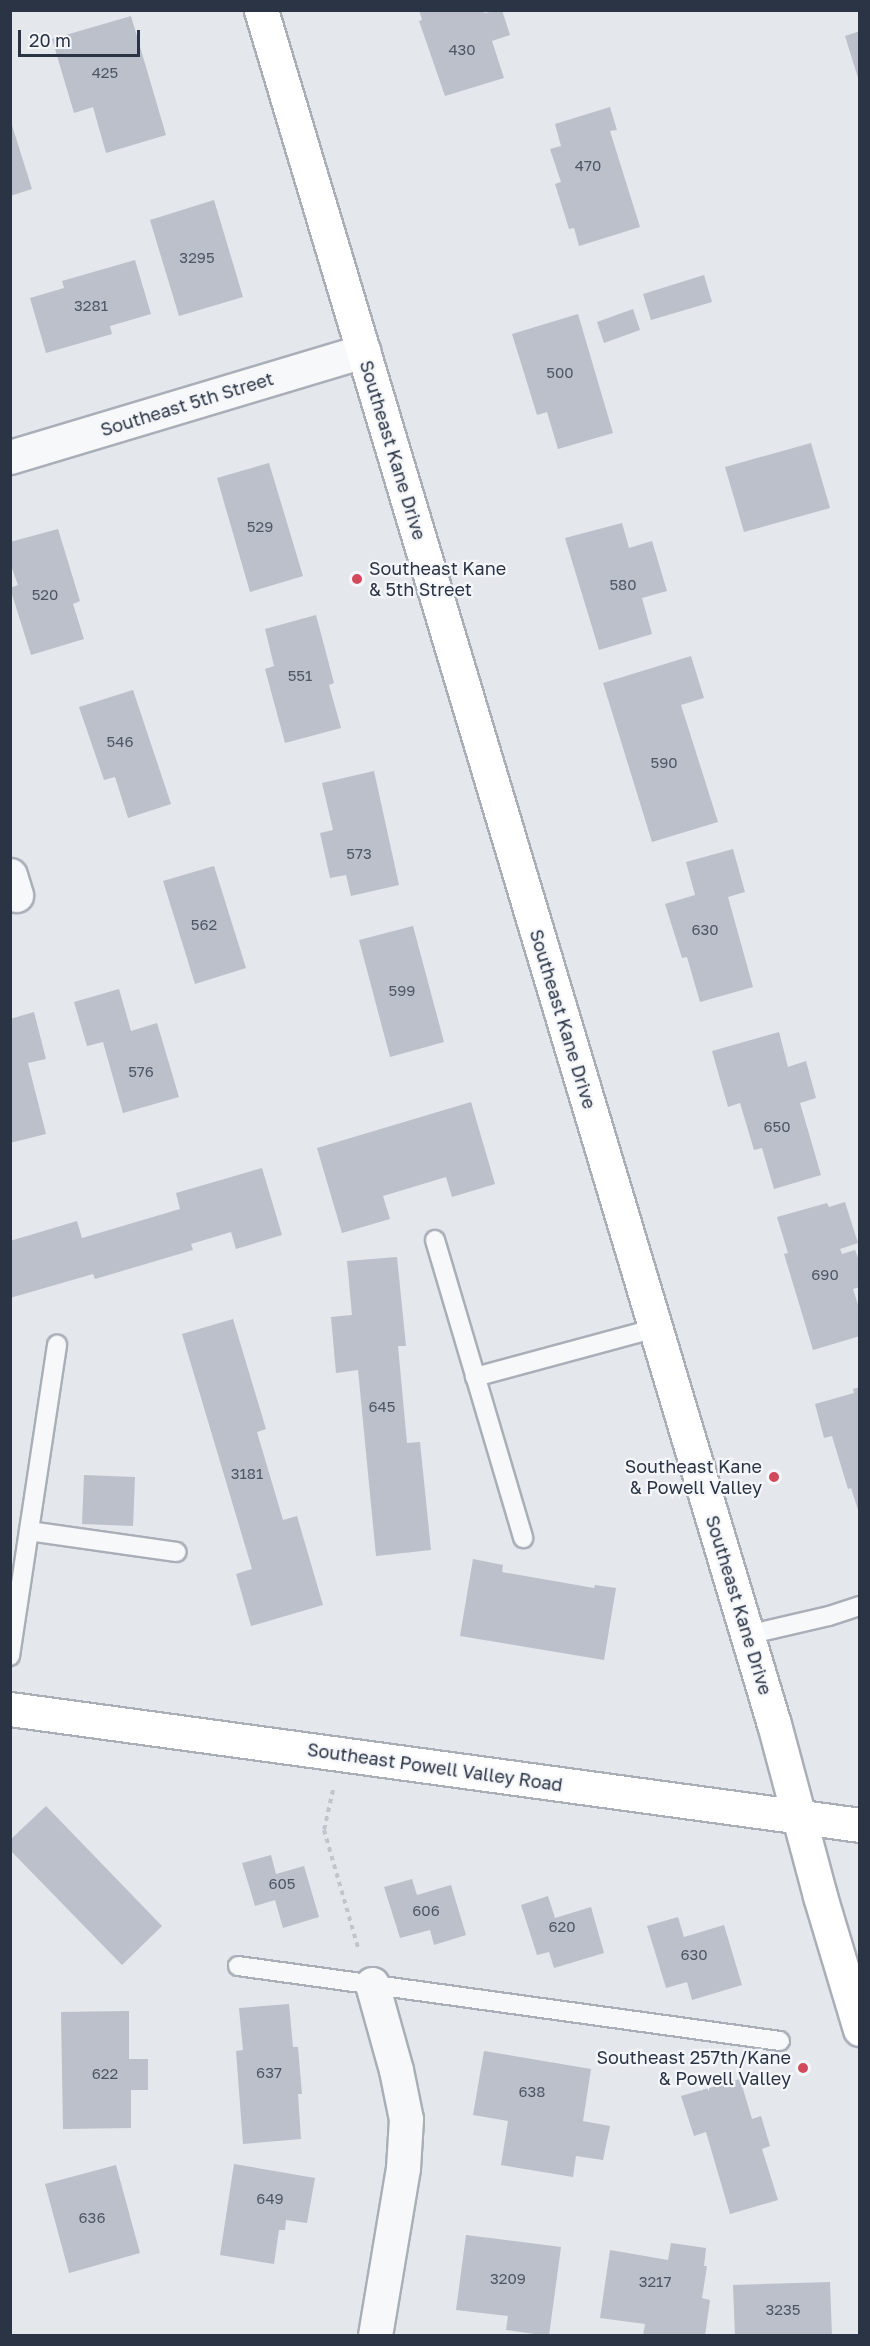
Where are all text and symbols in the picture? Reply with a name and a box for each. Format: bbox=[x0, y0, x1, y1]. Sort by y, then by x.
scale bar bbox=[21, 18, 142, 56]
text: 20 m bbox=[29, 29, 71, 51]
house number: 430 bbox=[448, 41, 476, 59]
house number: 425 bbox=[92, 64, 118, 82]
house number: 470 bbox=[575, 157, 601, 175]
house number: 3295 bbox=[179, 249, 215, 267]
house number: 3281 bbox=[74, 297, 108, 315]
street label: Southeast Kane Drive bbox=[355, 358, 431, 542]
house number: 500 bbox=[546, 364, 574, 382]
street label: Southeast 5th Street bbox=[98, 367, 276, 441]
house number: 529 bbox=[247, 518, 273, 536]
place label: Southeast Kane & 5th Street bbox=[369, 558, 506, 600]
marker: Southeast Kane & 5th Street bbox=[350, 572, 364, 586]
house number: 580 bbox=[609, 576, 637, 594]
house number: 520 bbox=[32, 586, 58, 604]
house number: 551 bbox=[288, 667, 312, 685]
house number: 546 bbox=[107, 733, 133, 751]
house number: 590 bbox=[650, 754, 678, 772]
house number: 573 bbox=[346, 845, 372, 863]
house number: 562 bbox=[191, 916, 217, 934]
house number: 630 bbox=[691, 921, 719, 939]
street label: Southeast Kane Drive bbox=[525, 927, 601, 1111]
house number: 599 bbox=[389, 982, 415, 1000]
house number: 576 bbox=[128, 1063, 154, 1081]
house number: 650 bbox=[763, 1118, 791, 1136]
house number: 690 bbox=[811, 1266, 839, 1284]
house number: 645 bbox=[369, 1398, 395, 1416]
place label: Southeast Kane & Powell Valley bbox=[625, 1456, 762, 1498]
house number: 3181 bbox=[231, 1465, 263, 1483]
marker: Southeast Kane & Powell Valley bbox=[767, 1470, 781, 1484]
street label: Southeast Kane Drive bbox=[701, 1513, 777, 1697]
street label: Southeast Powell Valley Road bbox=[306, 1738, 564, 1796]
house number: 605 bbox=[268, 1875, 296, 1893]
house number: 606 bbox=[412, 1902, 440, 1920]
house number: 620 bbox=[548, 1918, 576, 1936]
house number: 630 bbox=[680, 1946, 708, 1964]
place label: Southeast 257th/Kane & Powell Valley bbox=[596, 2047, 791, 2090]
marker: Southeast 257th/Kane & Powell Valley bbox=[796, 2061, 810, 2075]
house number: 637 bbox=[256, 2064, 282, 2082]
house number: 622 bbox=[92, 2065, 118, 2083]
house number: 638 bbox=[519, 2083, 545, 2101]
house number: 649 bbox=[256, 2190, 284, 2208]
house number: 636 bbox=[79, 2209, 105, 2227]
house number: 3209 bbox=[490, 2270, 526, 2288]
house number: 3217 bbox=[639, 2273, 671, 2291]
house number: 3235 bbox=[766, 2301, 800, 2319]

